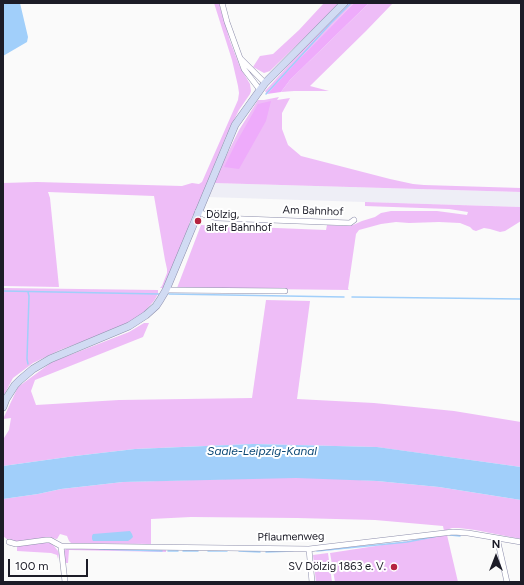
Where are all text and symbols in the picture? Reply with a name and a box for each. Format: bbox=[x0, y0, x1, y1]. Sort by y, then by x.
street label: Am Bahnhof bbox=[282, 203, 344, 219]
place label: Dölzig, alter Bahnhof bbox=[206, 208, 272, 234]
marker: Dölzig, alter Bahnhof bbox=[193, 216, 203, 226]
water label: Saale-Leipzig-Kanal bbox=[207, 444, 317, 458]
street label: Pflaumenweg bbox=[257, 530, 325, 544]
north arrow bbox=[476, 537, 516, 577]
text: N bbox=[492, 538, 500, 551]
scale bar bbox=[10, 551, 90, 577]
text: 100 m bbox=[15, 559, 49, 573]
place label: SV Dölzig 1863 e. V. bbox=[288, 560, 386, 574]
marker: SV Dölzig 1863 e. V. bbox=[389, 562, 399, 572]

